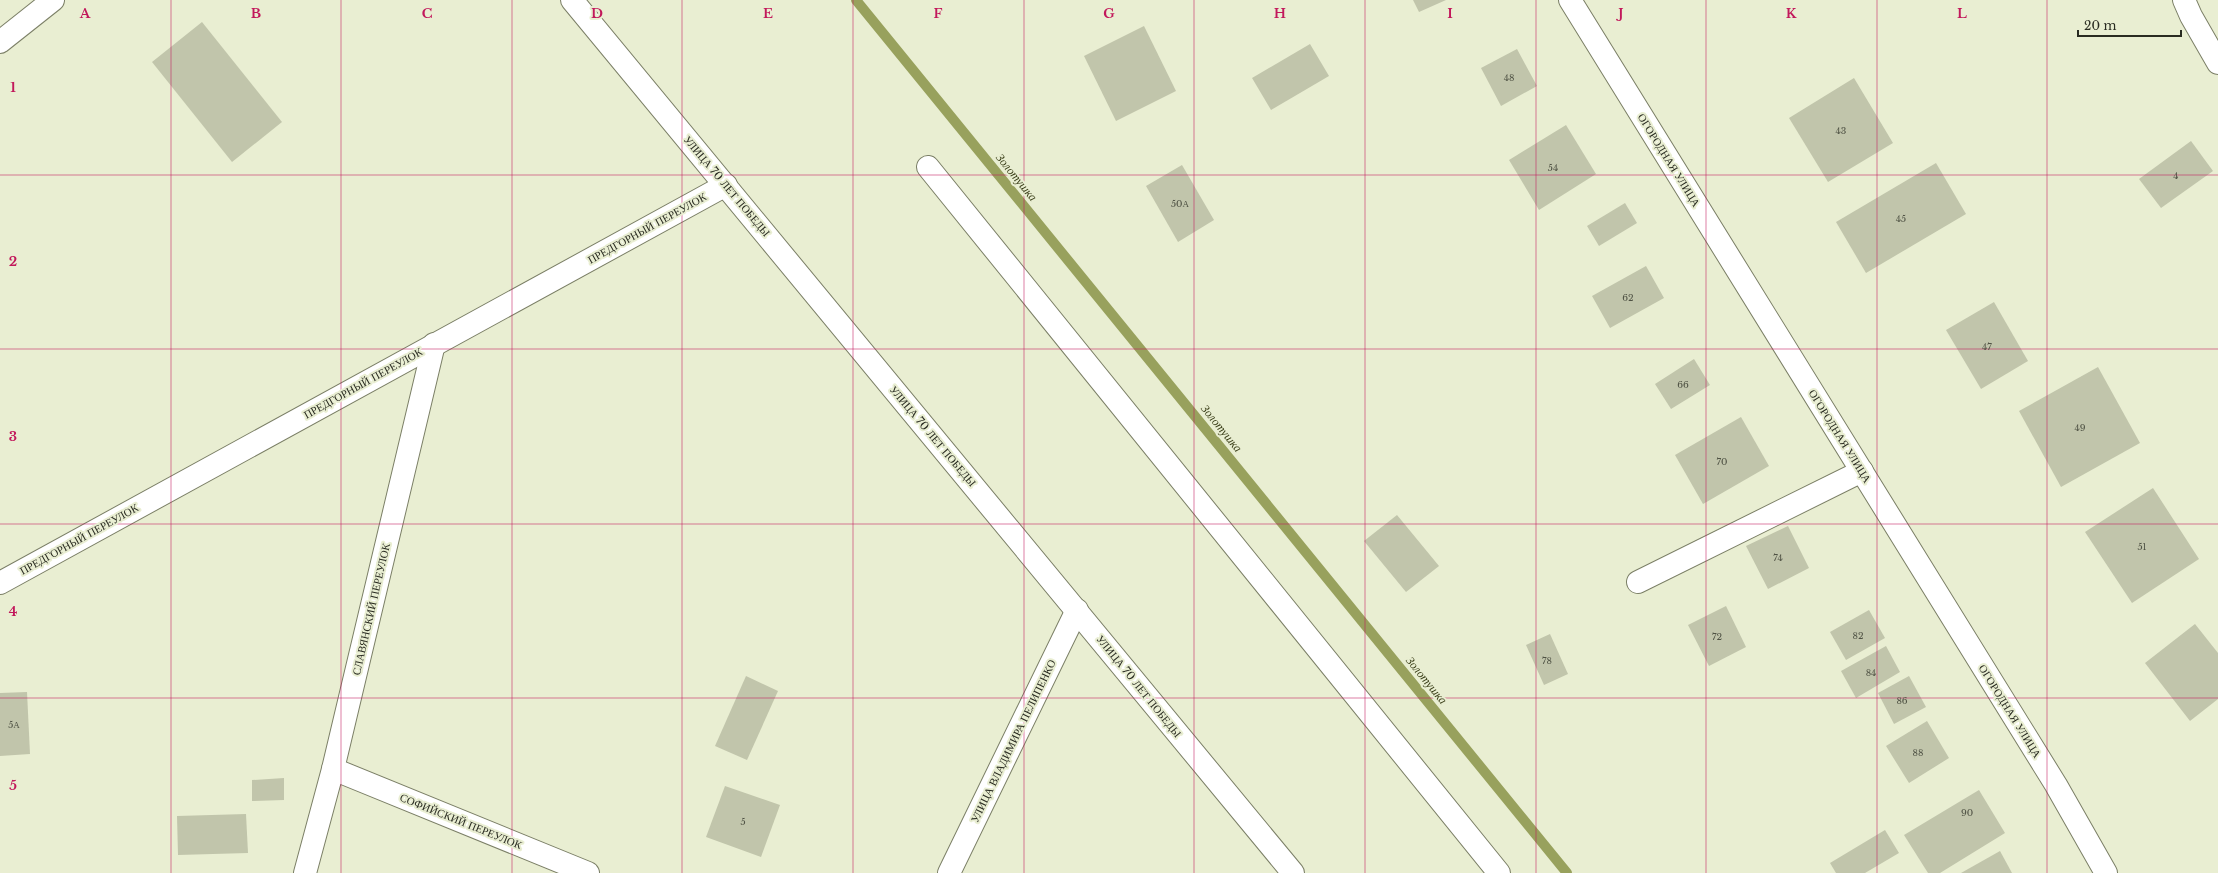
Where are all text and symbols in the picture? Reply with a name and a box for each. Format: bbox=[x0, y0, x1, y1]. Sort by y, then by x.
text: A bbox=[79, 5, 91, 22]
text: B bbox=[251, 5, 261, 22]
text: C bbox=[422, 5, 433, 22]
text: D bbox=[591, 5, 603, 22]
text: E bbox=[763, 5, 773, 22]
text: F bbox=[934, 5, 943, 22]
text: G bbox=[1103, 5, 1115, 22]
text: H bbox=[1274, 5, 1286, 22]
text: I bbox=[1447, 5, 1453, 22]
text: J bbox=[1615, 5, 1624, 22]
text: K bbox=[1786, 5, 1797, 22]
text: L bbox=[1957, 5, 1967, 22]
scale bar bbox=[2078, 12, 2181, 38]
text: 20 m bbox=[2084, 18, 2116, 33]
house number: 48 bbox=[1504, 72, 1514, 83]
text: 1 bbox=[10, 79, 16, 96]
street label: ОГОРОДНАЯ УЛИЦА bbox=[1635, 111, 1703, 209]
house number: 43 bbox=[1836, 125, 1846, 136]
street label: УЛИЦА 70 ЛЕТ ПОБЕДЫ bbox=[681, 133, 774, 240]
water label: Золотушка bbox=[993, 150, 1041, 204]
house number: 54 bbox=[1548, 162, 1558, 173]
house number: 4 bbox=[2173, 170, 2179, 181]
street label: ПРЕДГОРНЫЙ ПЕРЕУЛОК bbox=[585, 189, 710, 267]
house number: 50А bbox=[1171, 198, 1190, 209]
house number: 45 bbox=[1896, 213, 1906, 224]
text: 2 bbox=[9, 253, 17, 270]
house number: 62 bbox=[1622, 292, 1634, 303]
house number: 47 bbox=[1982, 341, 1992, 352]
street label: ПРЕДГОРНЫЙ ПЕРЕУЛОК bbox=[301, 344, 426, 422]
house number: 66 bbox=[1677, 379, 1689, 390]
street label: УЛИЦА 70 ЛЕТ ПОБЕДЫ bbox=[887, 383, 980, 490]
street label: ОГОРОДНАЯ УЛИЦА bbox=[1806, 387, 1874, 485]
water label: Золотушка bbox=[1198, 401, 1246, 455]
house number: 49 bbox=[2074, 422, 2086, 433]
text: 3 bbox=[9, 428, 17, 445]
house number: 70 bbox=[1717, 456, 1727, 467]
street label: ПРЕДГОРНЫЙ ПЕРЕУЛОК bbox=[17, 500, 142, 578]
street label: СЛАВЯНСКИЙ ПЕРЕУЛОК bbox=[349, 541, 393, 676]
house number: 51 bbox=[2137, 541, 2147, 552]
house number: 74 bbox=[1773, 552, 1783, 563]
text: 4 bbox=[9, 603, 18, 620]
house number: 82 bbox=[1853, 630, 1864, 641]
house number: 72 bbox=[1712, 631, 1722, 642]
street label: УЛИЦА 70 ЛЕТ ПОБЕДЫ bbox=[1093, 632, 1185, 740]
water label: Золотушка bbox=[1403, 653, 1451, 707]
house number: 78 bbox=[1542, 655, 1552, 666]
street label: УЛИЦА ВЛАДИМИРА ПЕЛИПЕНКО bbox=[967, 657, 1059, 825]
street label: ОГОРОДНАЯ УЛИЦА bbox=[1976, 662, 2044, 760]
house number: 84 bbox=[1866, 667, 1876, 678]
house number: 86 bbox=[1896, 695, 1908, 706]
house number: 5А bbox=[8, 719, 20, 730]
house number: 88 bbox=[1913, 747, 1923, 758]
text: 5 bbox=[9, 777, 17, 794]
street label: СОФИЙСКИЙ ПЕРЕУЛОК bbox=[398, 790, 525, 852]
house number: 90 bbox=[1961, 807, 1973, 818]
house number: 5 bbox=[740, 816, 746, 827]

